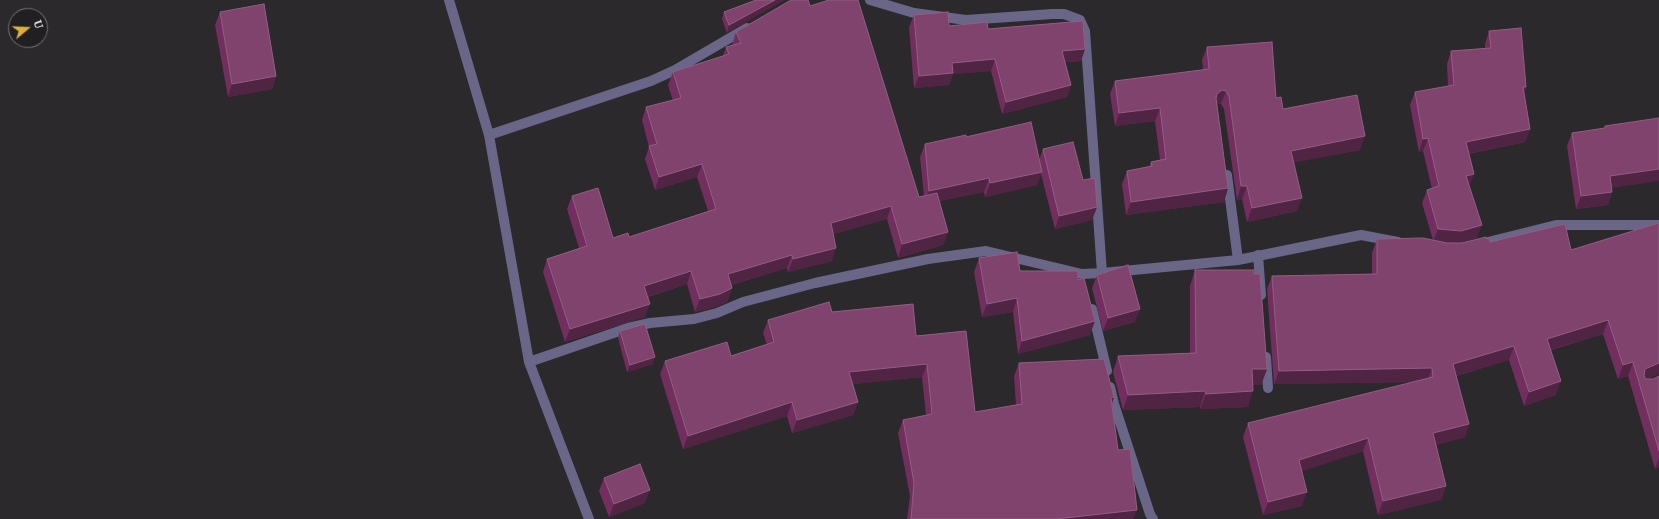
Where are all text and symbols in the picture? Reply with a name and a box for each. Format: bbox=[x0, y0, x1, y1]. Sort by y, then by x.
north arrow bbox=[8, 8, 48, 48]
text: U bbox=[31, 18, 46, 30]

